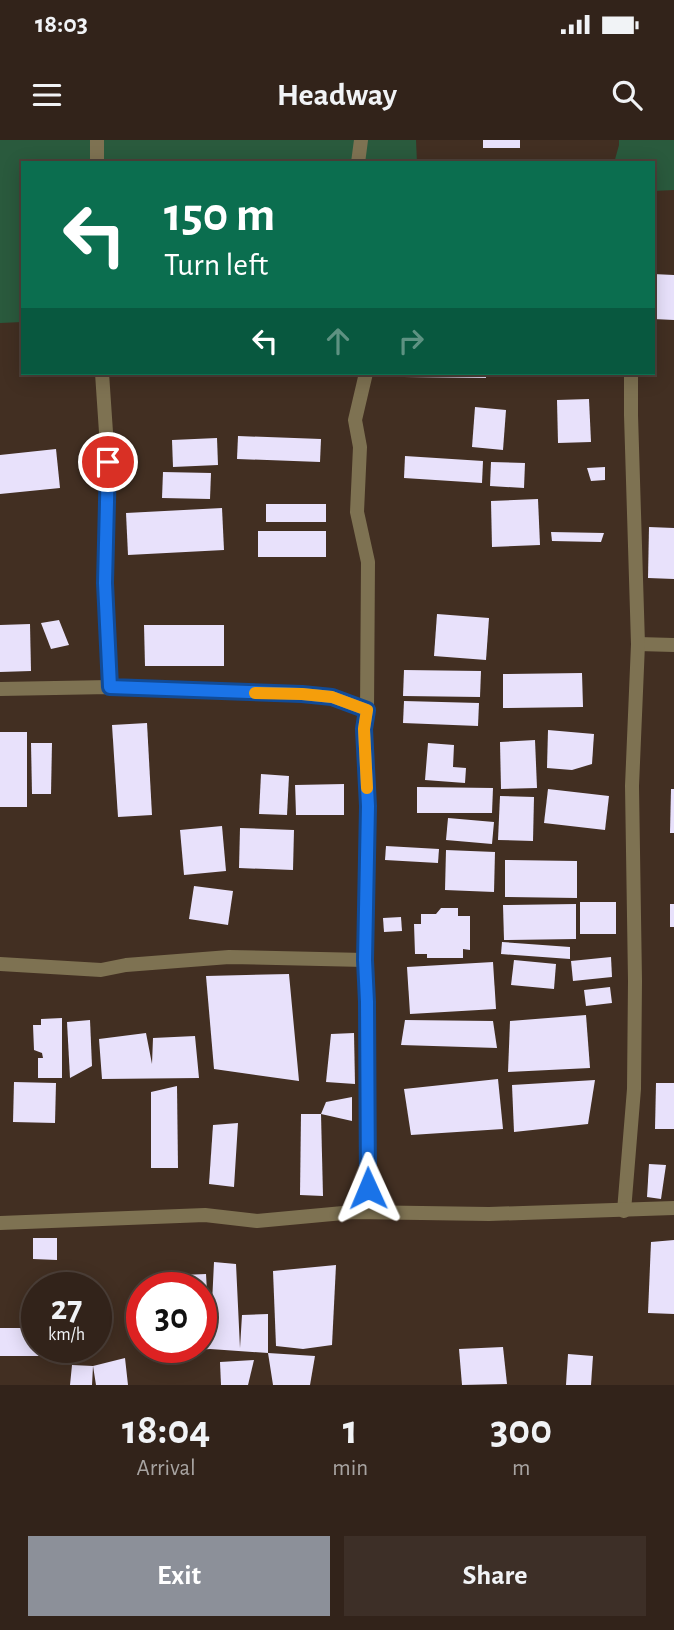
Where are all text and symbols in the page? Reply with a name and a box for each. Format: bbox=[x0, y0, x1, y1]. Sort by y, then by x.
text: 18:03 bbox=[35, 11, 88, 37]
icon: menu bbox=[28, 76, 66, 114]
icon: search bbox=[608, 76, 646, 114]
text: Headway bbox=[277, 79, 397, 111]
icon: left bbox=[49, 189, 140, 280]
text: 150 m bbox=[164, 191, 275, 240]
text: Turn left bbox=[164, 249, 268, 281]
icon: left bbox=[246, 322, 284, 360]
icon: ahead bbox=[319, 322, 357, 360]
icon: right bbox=[392, 322, 430, 360]
pin bbox=[78, 432, 138, 492]
icon: arrive bbox=[89, 443, 127, 481]
position arrow bbox=[331, 1151, 405, 1225]
speed limit sign: 30 bbox=[126, 1272, 217, 1363]
text: 27 bbox=[51, 1291, 82, 1326]
text: km/h bbox=[48, 1326, 85, 1344]
text: 18:04 bbox=[122, 1409, 210, 1451]
text: 1 bbox=[343, 1409, 358, 1451]
text: 300 bbox=[490, 1409, 552, 1451]
text: Arrival bbox=[137, 1457, 196, 1480]
text: min bbox=[332, 1457, 368, 1480]
text: m bbox=[512, 1457, 530, 1480]
button: Exit bbox=[28, 1536, 330, 1616]
button: Share bbox=[344, 1536, 646, 1616]

